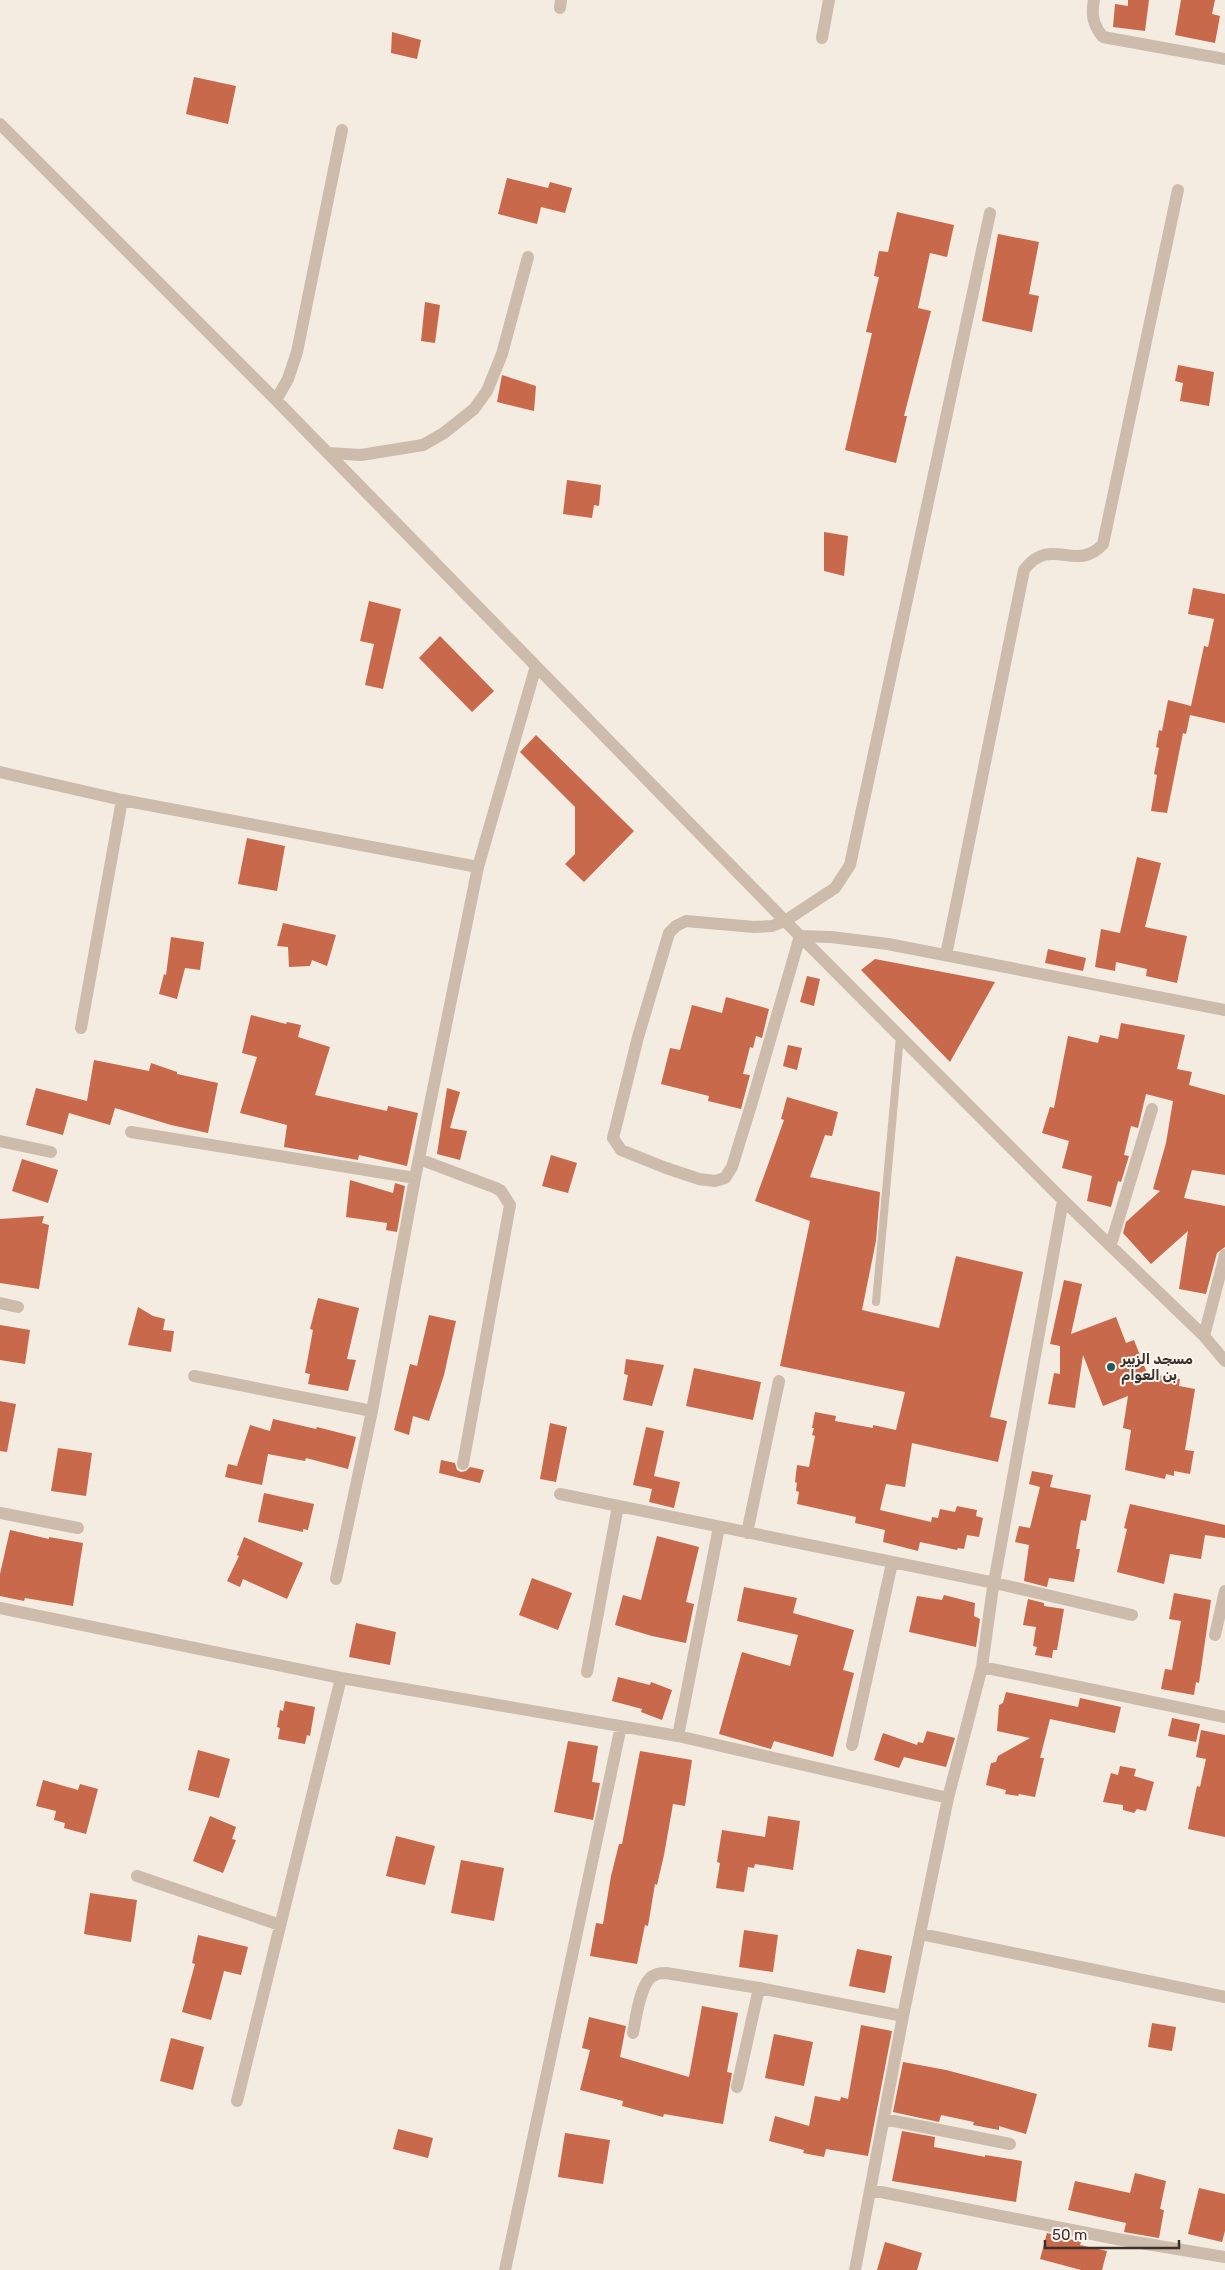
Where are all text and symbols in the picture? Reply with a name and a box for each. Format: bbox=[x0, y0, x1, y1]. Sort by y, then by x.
place label: مسجد الزبير بن العوام bbox=[1120, 1351, 1193, 1385]
marker: مسجد الزبير بن العوام bbox=[1105, 1361, 1117, 1373]
scale bar bbox=[1045, 2218, 1179, 2250]
text: 50 m bbox=[1052, 2226, 1087, 2244]

